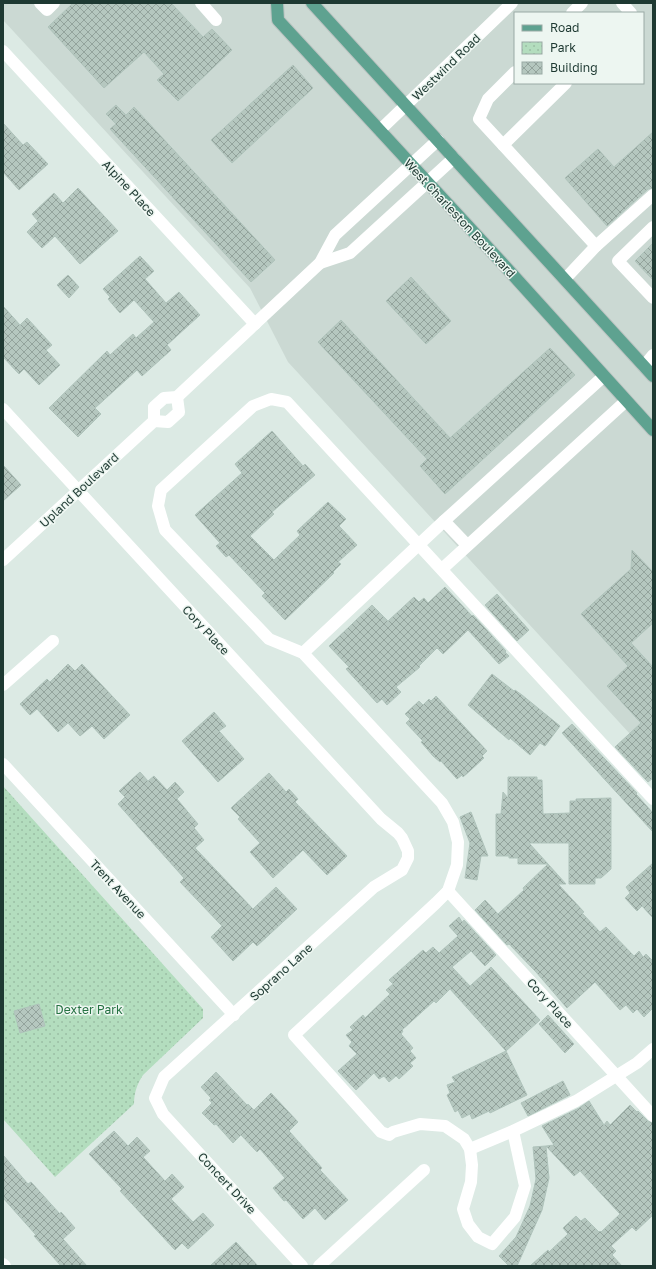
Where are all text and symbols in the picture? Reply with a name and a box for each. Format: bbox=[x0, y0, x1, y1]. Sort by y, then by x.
legend bbox=[514, 12, 644, 84]
text: Road bbox=[550, 20, 579, 35]
street label: Westwind Road bbox=[409, 31, 483, 103]
text: Park bbox=[550, 40, 576, 55]
text: Building bbox=[550, 60, 598, 75]
street label: West Charleston Boulevard bbox=[401, 156, 519, 280]
street label: Alpine Place bbox=[99, 157, 159, 219]
street label: Upland Boulevard bbox=[36, 450, 122, 530]
street label: Cory Place bbox=[179, 602, 233, 658]
street label: Trent Avenue bbox=[87, 856, 149, 922]
street label: Soprano Lane bbox=[247, 940, 315, 1004]
street label: Cory Place bbox=[524, 975, 576, 1031]
park label: Dexter Park bbox=[55, 1002, 123, 1017]
street label: Concert Drive bbox=[195, 1149, 259, 1217]

